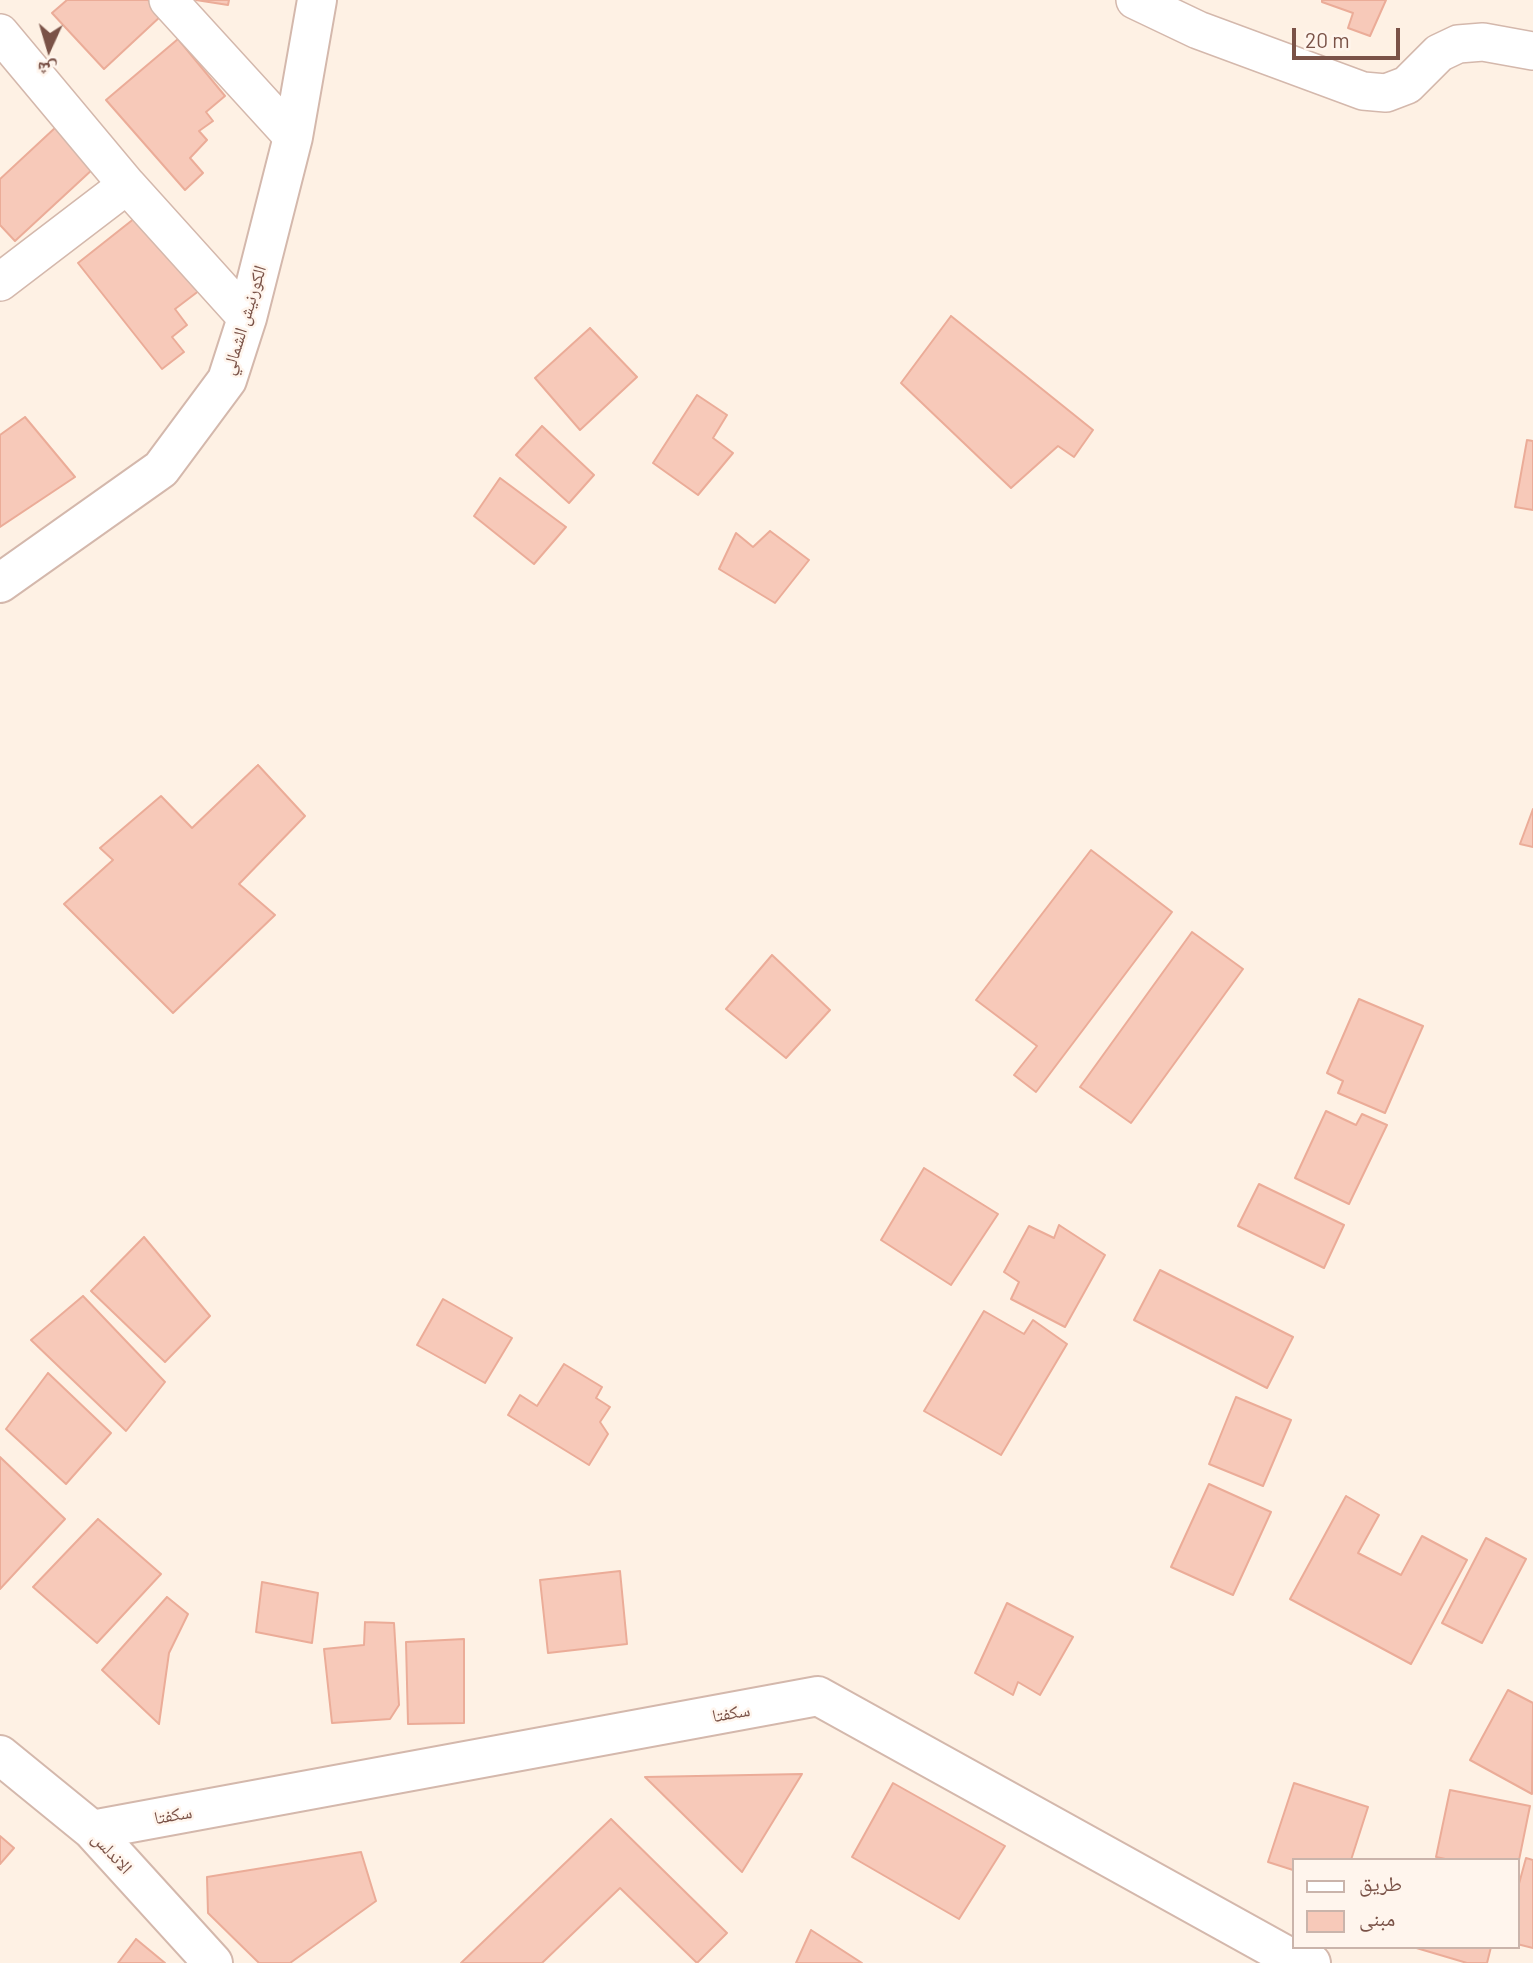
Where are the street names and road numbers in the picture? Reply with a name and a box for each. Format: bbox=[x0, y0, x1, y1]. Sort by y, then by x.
street label: الكورنيش الشمالي bbox=[217, 263, 271, 377]
street label: سكفتا bbox=[710, 1699, 752, 1727]
street label: سكفتا bbox=[152, 1801, 194, 1829]
street label: الاندلس bbox=[87, 1828, 137, 1878]

